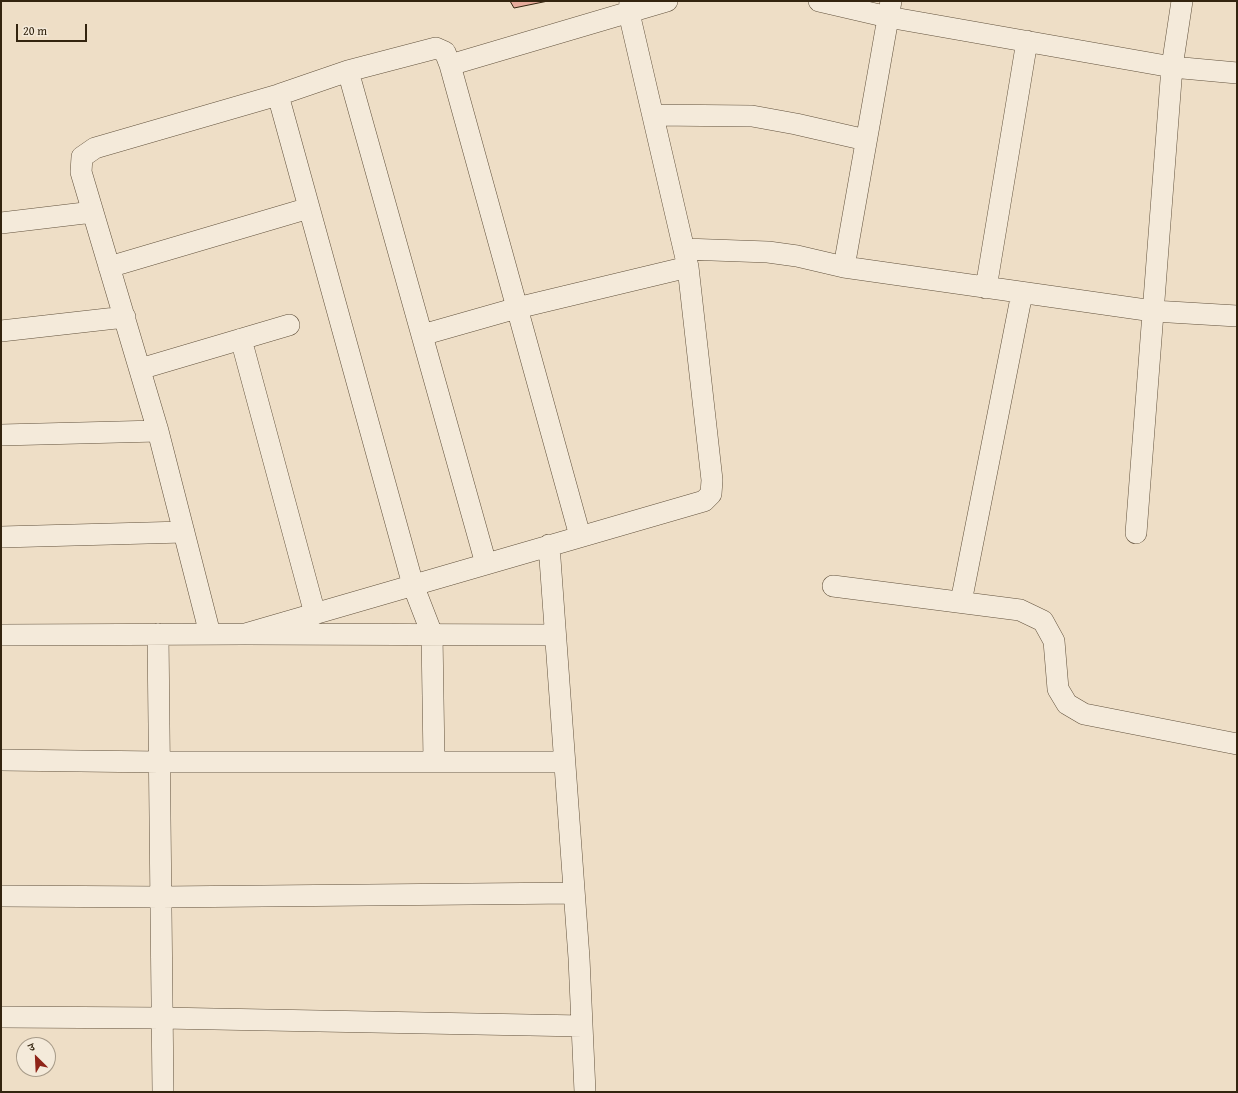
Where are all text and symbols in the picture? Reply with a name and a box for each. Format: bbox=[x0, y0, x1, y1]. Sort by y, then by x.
scale bar bbox=[18, 16, 89, 42]
text: 20 m bbox=[23, 22, 47, 39]
north arrow bbox=[16, 1037, 56, 1077]
text: उ bbox=[26, 1039, 37, 1055]

